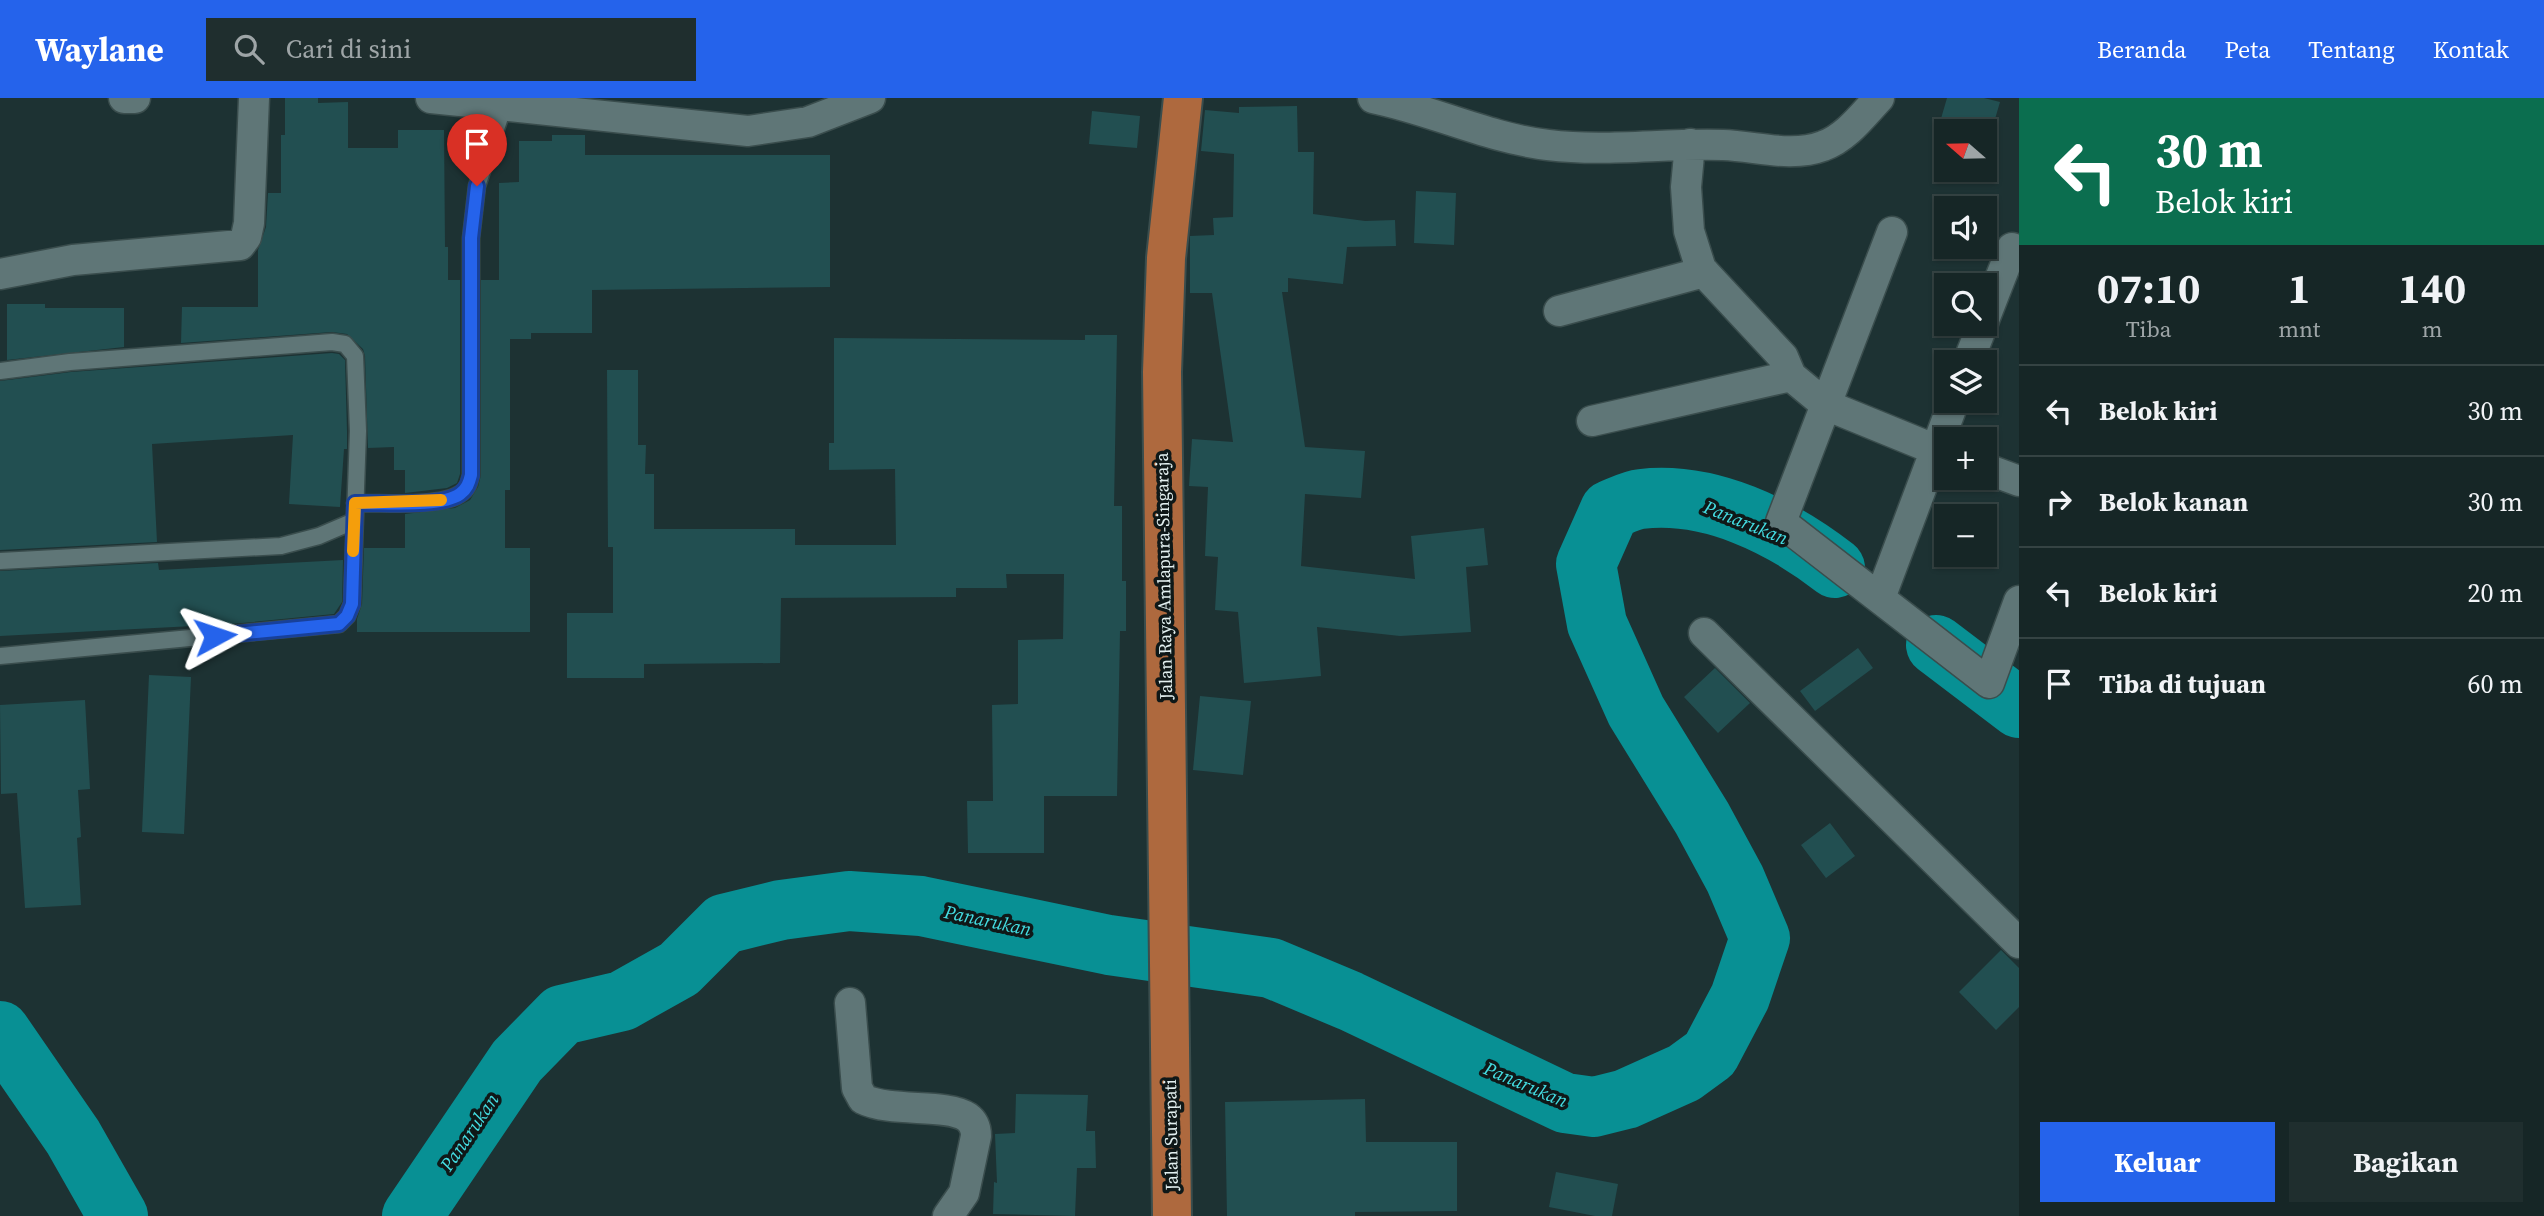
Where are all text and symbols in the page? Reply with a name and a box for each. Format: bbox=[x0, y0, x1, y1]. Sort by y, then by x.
search box bbox=[206, 18, 696, 81]
text: Waylane bbox=[35, 27, 164, 72]
icon: search bbox=[230, 30, 268, 68]
text: Cari di sini bbox=[286, 31, 411, 67]
text: Beranda bbox=[2097, 33, 2186, 66]
text: Peta bbox=[2224, 33, 2270, 66]
text: Tentang bbox=[2308, 33, 2395, 66]
text: Kontak bbox=[2433, 33, 2509, 66]
pin bbox=[447, 114, 507, 186]
text: 30 m bbox=[2155, 116, 2263, 183]
north arrow bbox=[1934, 119, 1997, 182]
map controls bbox=[1934, 119, 1997, 567]
icon: arrive bbox=[458, 125, 496, 163]
icon: left bbox=[2040, 126, 2131, 217]
text: Belok kiri bbox=[2155, 180, 2293, 224]
button: sound bbox=[1934, 196, 1997, 259]
text: 07:10 bbox=[2097, 259, 2200, 317]
text: 1 bbox=[2288, 259, 2311, 317]
text: 140 bbox=[2398, 259, 2466, 317]
button: search bbox=[1934, 273, 1997, 336]
text: Tiba bbox=[2126, 313, 2171, 345]
text: mnt bbox=[2278, 313, 2320, 345]
text: m bbox=[2422, 313, 2442, 345]
button: layers bbox=[1934, 350, 1997, 413]
icon: left bbox=[2040, 392, 2078, 430]
text: Belok kiri bbox=[2099, 393, 2217, 429]
text: 30 m bbox=[2468, 393, 2523, 429]
button: + bbox=[1934, 427, 1997, 490]
street label: Jalan Raya Amlapura-Singaraja bbox=[1149, 451, 1178, 701]
icon: right bbox=[2040, 483, 2078, 521]
text: Belok kanan bbox=[2099, 484, 2248, 520]
text: 30 m bbox=[2468, 484, 2523, 520]
water label: Panarukan bbox=[1699, 493, 1792, 551]
button: − bbox=[1934, 504, 1997, 567]
icon: left bbox=[2040, 574, 2078, 612]
text: Belok kiri bbox=[2099, 575, 2217, 611]
text: 20 m bbox=[2468, 575, 2523, 611]
position arrow bbox=[178, 599, 252, 673]
icon: arrive bbox=[2040, 665, 2078, 703]
text: Tiba di tujuan bbox=[2099, 666, 2266, 702]
text: 60 m bbox=[2468, 666, 2523, 702]
water label: Panarukan bbox=[941, 898, 1034, 942]
water label: Panarukan bbox=[1479, 1054, 1572, 1113]
street label: Jalan Surapati bbox=[1157, 1079, 1184, 1192]
water label: Panarukan bbox=[433, 1088, 505, 1177]
button: Keluar bbox=[2040, 1122, 2275, 1202]
button: Bagikan bbox=[2289, 1122, 2523, 1202]

